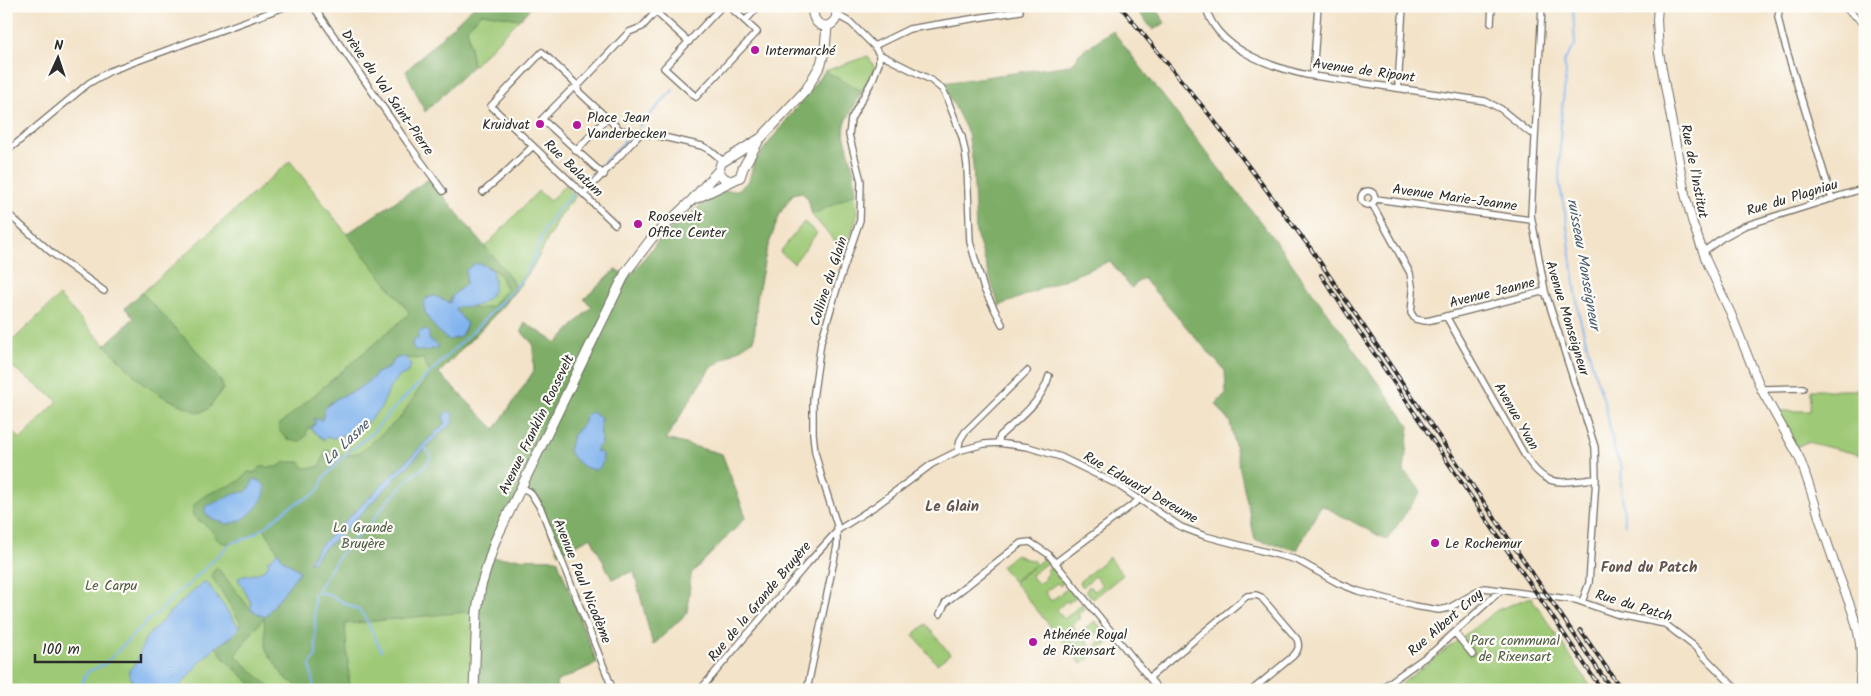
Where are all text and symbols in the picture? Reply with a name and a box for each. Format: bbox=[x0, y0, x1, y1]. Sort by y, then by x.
street label: Drève du Val Saint-Pierre bbox=[335, 25, 439, 161]
north arrow bbox=[32, 32, 82, 82]
text: N bbox=[54, 35, 64, 57]
place label: Intermarché bbox=[765, 40, 836, 62]
marker: Intermarché bbox=[749, 44, 761, 56]
street label: Avenue de Ripont bbox=[1311, 53, 1417, 89]
place label: Place Jean Vanderbecken bbox=[587, 107, 667, 145]
place label: Kruidvat bbox=[482, 114, 531, 136]
marker: Kruidvat bbox=[534, 118, 546, 130]
marker: Place Jean Vanderbecken bbox=[571, 119, 583, 131]
street label: Rue de l'Institut bbox=[1674, 122, 1714, 221]
street label: Rue Balatum bbox=[538, 135, 608, 203]
street label: Rue du Plagniau bbox=[1744, 174, 1841, 222]
street label: Avenue Marie-Jeanne bbox=[1391, 178, 1519, 218]
water label: ruisseau Monseigneur bbox=[1560, 197, 1607, 335]
place label: Roosevelt Office Center bbox=[648, 206, 727, 244]
marker: Roosevelt Office Center bbox=[632, 218, 644, 230]
street label: Colline du Glain bbox=[804, 234, 854, 329]
street label: Avenue Monseigneur bbox=[1539, 258, 1595, 380]
street label: Avenue Jeanne bbox=[1447, 272, 1538, 314]
street label: Avenue Franklin Roosevelt bbox=[493, 350, 581, 498]
street label: Avenue Yvan bbox=[1488, 379, 1544, 454]
water label: La Lasne bbox=[317, 413, 377, 471]
street label: Rue Edouard Dereume bbox=[1079, 446, 1203, 530]
district label: Le Glain bbox=[925, 495, 979, 519]
street label: Avenue Paul Nicodème bbox=[547, 516, 617, 648]
park label: La Grande Bruyère bbox=[333, 517, 394, 555]
place label: Le Rochemur bbox=[1445, 533, 1523, 555]
street label: Rue de la Grande Bruyère bbox=[703, 536, 817, 667]
marker: Le Rochemur bbox=[1429, 537, 1441, 549]
district label: Fond du Patch bbox=[1601, 556, 1697, 580]
park label: Le Carpu bbox=[85, 575, 138, 597]
street label: Rue Albert Croy bbox=[1403, 583, 1489, 662]
street label: Rue du Patch bbox=[1592, 584, 1675, 628]
place label: Athénée Royal de Rixensart bbox=[1043, 624, 1128, 662]
park label: Parc communal de Rixensart bbox=[1470, 630, 1560, 668]
scale bar bbox=[35, 631, 141, 663]
marker: Athénée Royal de Rixensart bbox=[1027, 636, 1039, 648]
text: 100 m bbox=[42, 638, 80, 662]

